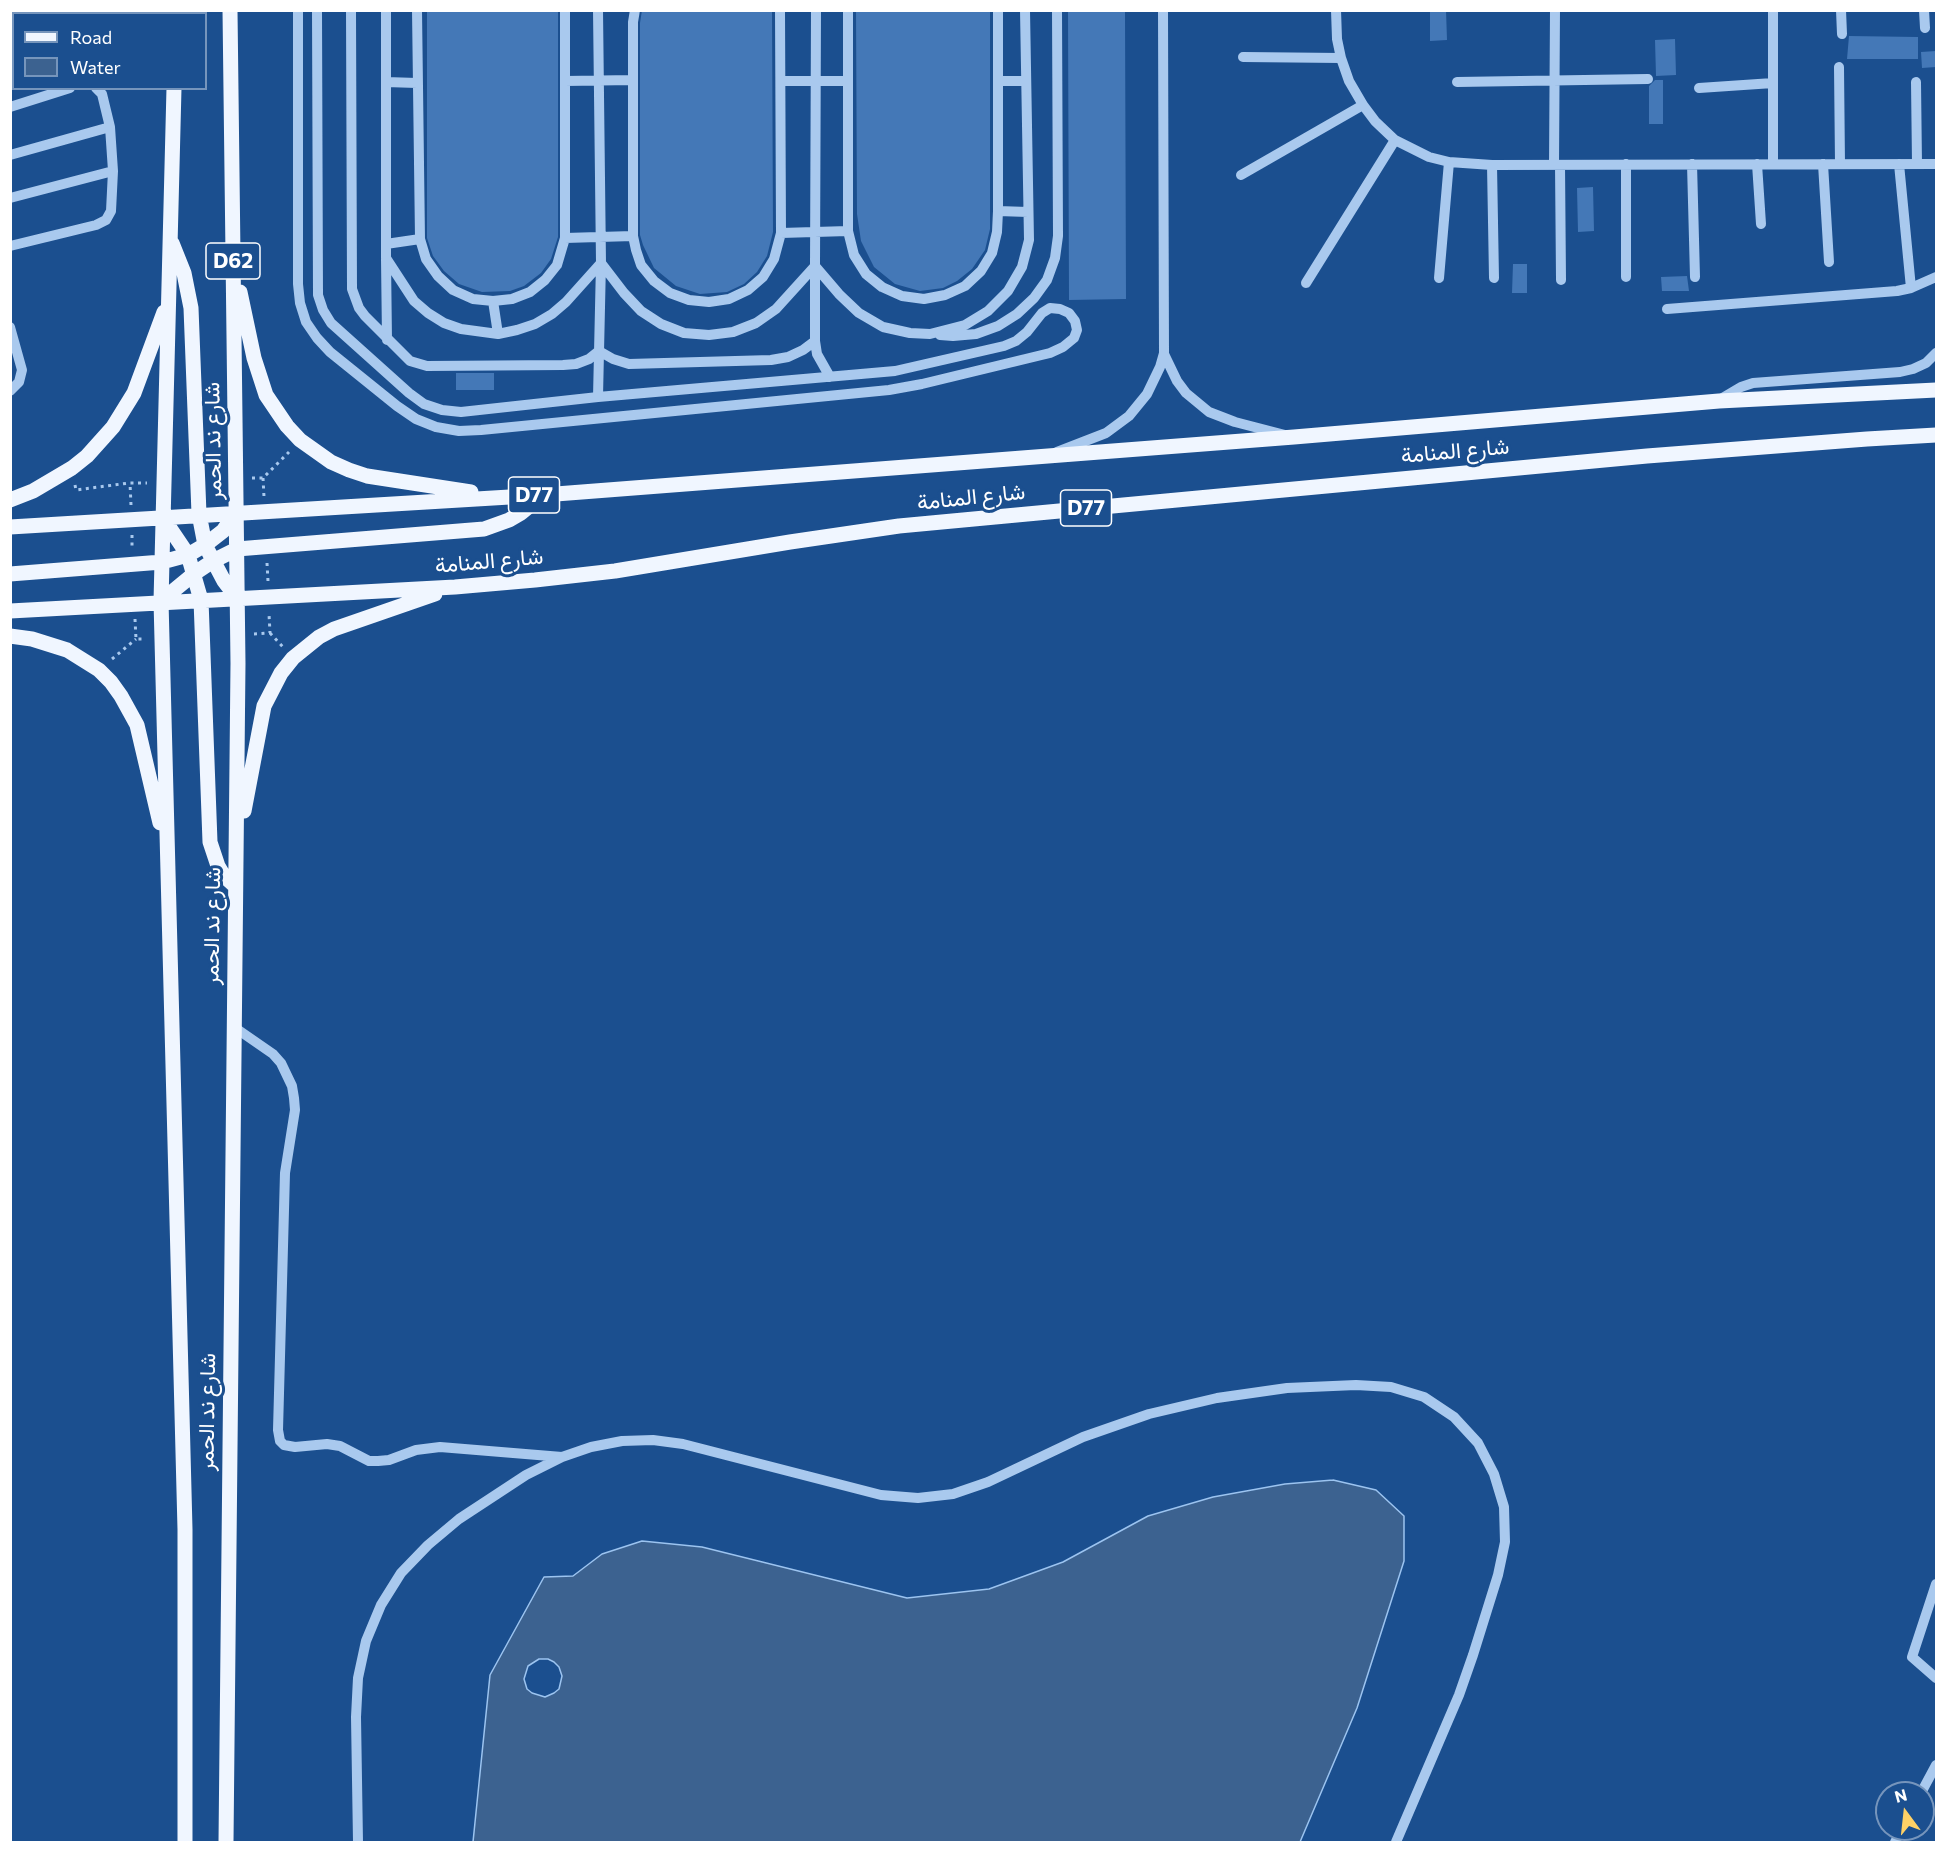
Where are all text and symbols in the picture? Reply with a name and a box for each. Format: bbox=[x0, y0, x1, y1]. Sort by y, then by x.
legend bbox=[12, 12, 207, 90]
text: Road bbox=[70, 26, 112, 48]
text: Water bbox=[70, 56, 121, 78]
road number: D62 bbox=[206, 243, 260, 279]
street label: شارع ند الحمر bbox=[199, 382, 227, 500]
street label: شارع المنامة bbox=[1400, 433, 1510, 469]
road number: D77 bbox=[508, 477, 560, 513]
street label: شارع المنامة bbox=[916, 478, 1026, 516]
road number: D77 bbox=[1060, 490, 1112, 526]
street label: شارع المنامة bbox=[434, 543, 544, 579]
street label: شارع ند الحمر bbox=[198, 867, 226, 985]
street label: شارع ند الحمر bbox=[193, 1353, 221, 1471]
north arrow bbox=[1875, 1781, 1935, 1841]
text: N bbox=[1892, 1784, 1909, 1806]

